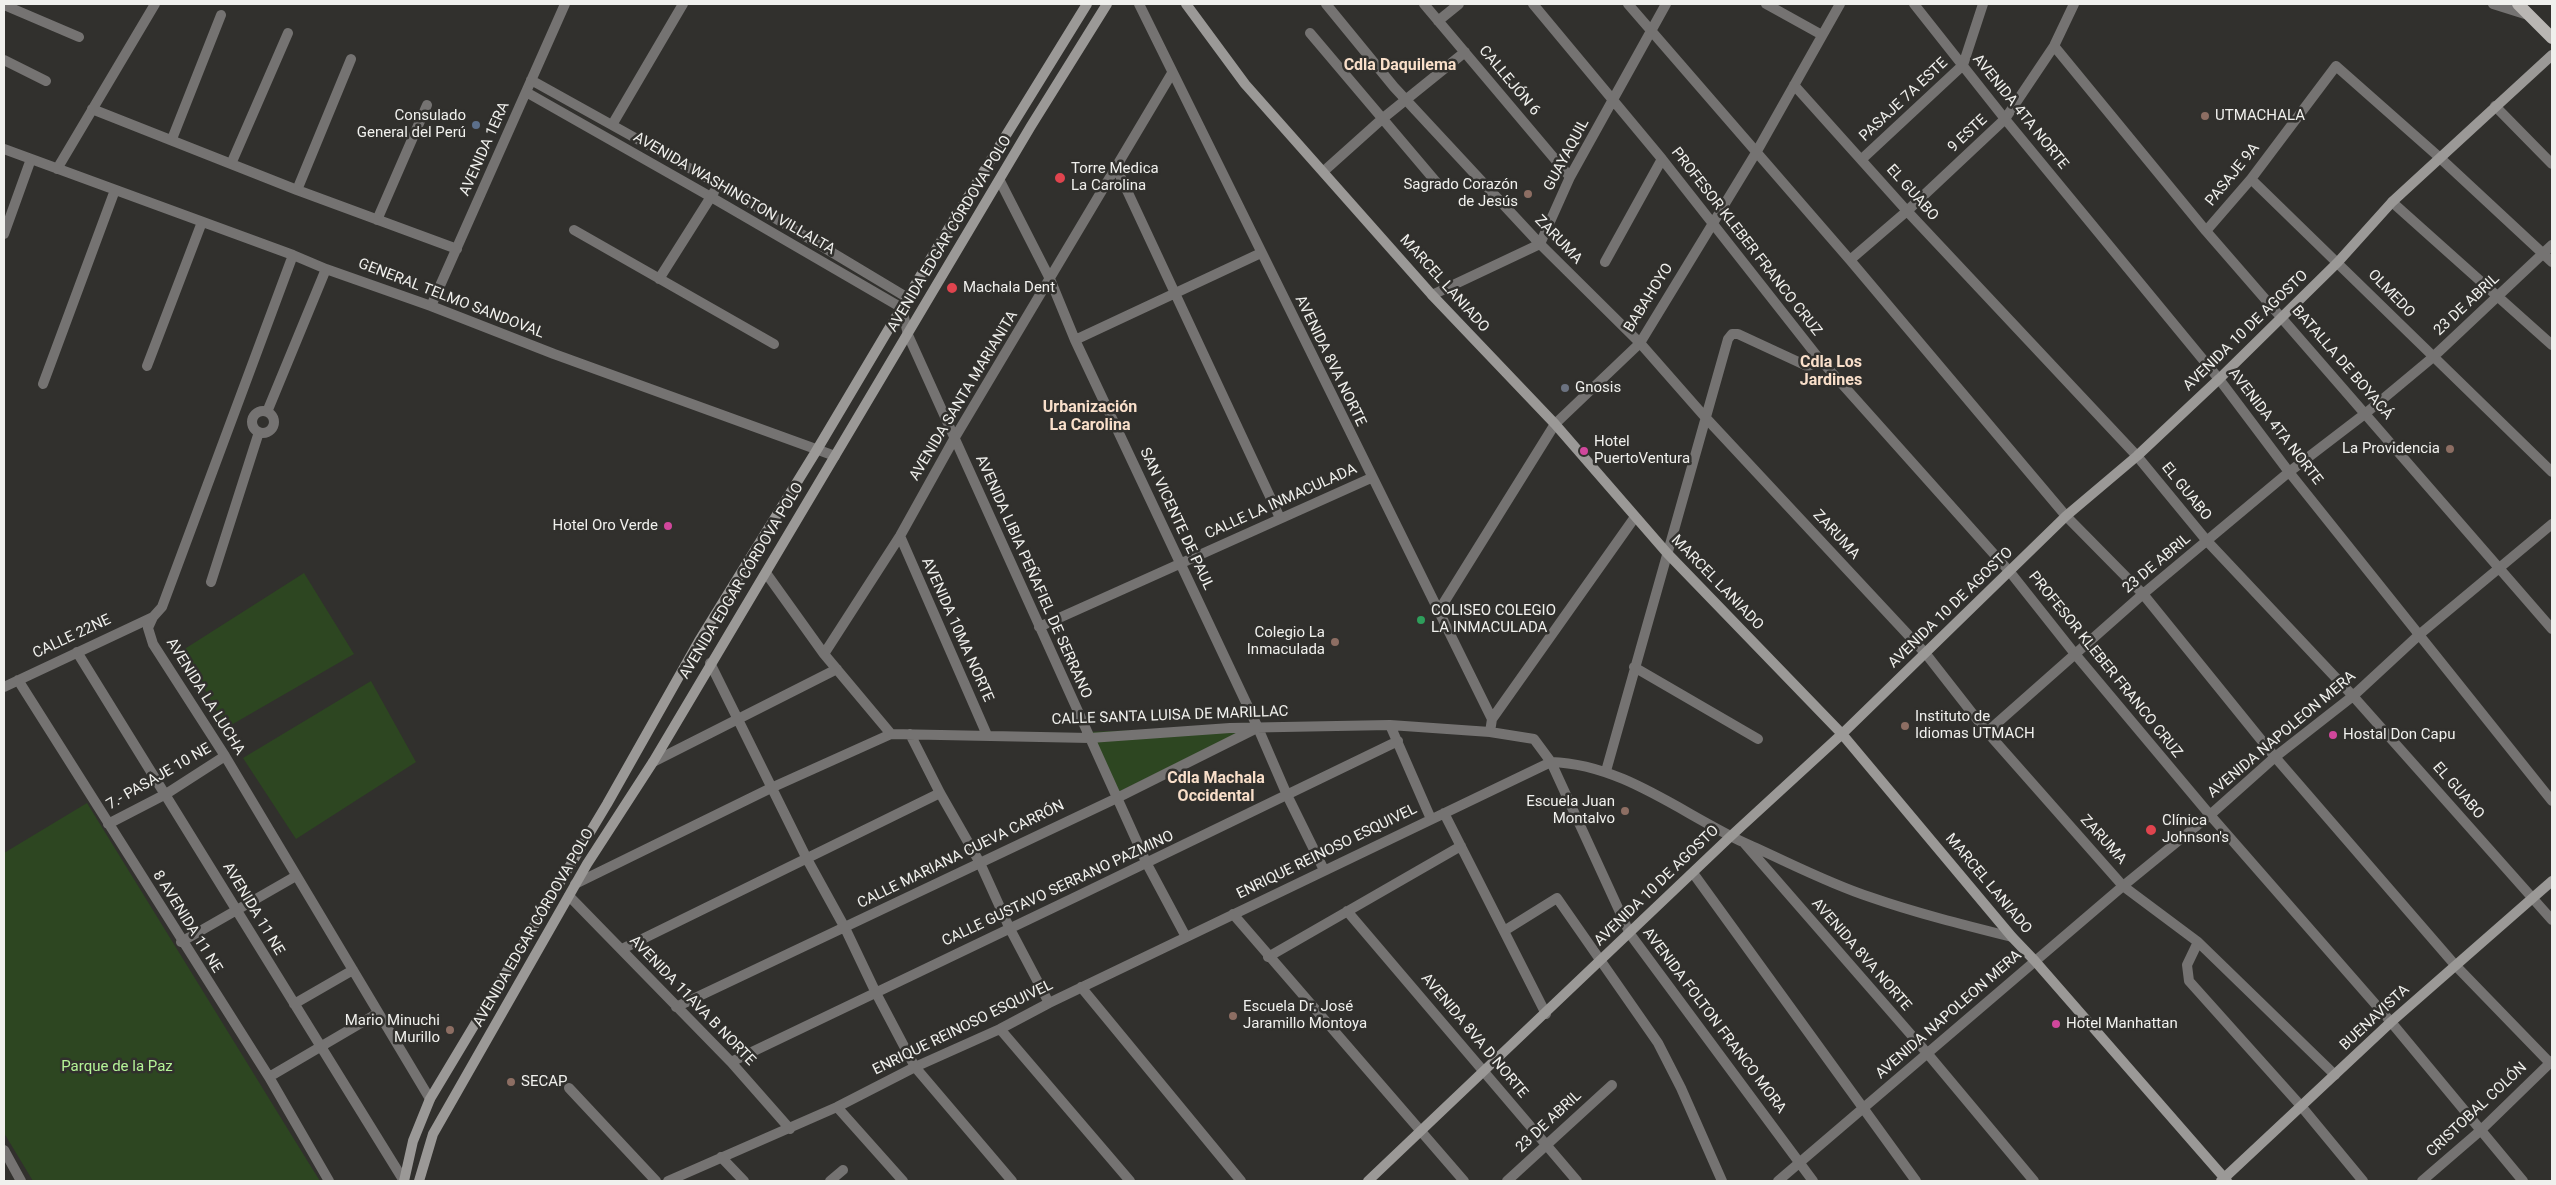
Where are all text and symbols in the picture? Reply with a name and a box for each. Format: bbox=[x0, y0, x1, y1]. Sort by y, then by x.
street label: CALLEJÓN 6 bbox=[1475, 42, 1543, 120]
street label: AVENIDA 4TA NORTE bbox=[1968, 51, 2072, 173]
street label: PASAJE 7A ESTE bbox=[1856, 54, 1952, 146]
district label: Cdla Daquilema bbox=[1344, 56, 1456, 76]
street label: AVENIDA 1ERA bbox=[456, 99, 514, 199]
place label: Consulado General del Perú bbox=[357, 107, 466, 142]
place label: UTMACHALA bbox=[2215, 107, 2305, 125]
marker: UTMACHALA bbox=[2199, 110, 2211, 122]
street label: 9 ESTE bbox=[1945, 111, 1991, 157]
street label: GUAYAQUIL bbox=[1540, 116, 1594, 194]
marker: Consulado General del Perú bbox=[470, 119, 482, 131]
street label: AVENIDA WASHINGTON VILLALTA bbox=[630, 129, 838, 259]
street label: AVENIDA EDGAR CÓRDOVA POLO bbox=[884, 132, 1016, 336]
street label: PASAJE 9A bbox=[2202, 140, 2264, 210]
street label: PROFESOR KLEBER FRANCO CRUZ bbox=[1667, 144, 1825, 340]
place label: Torre Medica La Carolina bbox=[1071, 160, 1159, 195]
street label: EL GUABO bbox=[1882, 161, 1942, 225]
marker: Torre Medica La Carolina bbox=[1053, 171, 1067, 185]
place label: Sagrado Corazón de Jesús bbox=[1403, 176, 1518, 211]
marker: Sagrado Corazón de Jesús bbox=[1522, 188, 1534, 200]
street label: ZARUMA bbox=[1530, 212, 1586, 268]
street label: MARCEL LANIADO bbox=[1395, 231, 1493, 337]
street label: GENERAL TELMO SANDOVAL bbox=[355, 255, 547, 343]
street label: BABAHOYO bbox=[1621, 260, 1677, 336]
street label: OLMEDO bbox=[2364, 266, 2418, 322]
street label: AVENIDA 10 DE AGOSTO bbox=[2180, 267, 2312, 395]
street label: 23 DE ABRIL bbox=[2430, 270, 2504, 340]
place label: Machala Dent bbox=[963, 279, 1055, 297]
marker: Machala Dent bbox=[945, 281, 959, 295]
street label: AVENIDA 8VA NORTE bbox=[1291, 293, 1369, 429]
street label: BATALLA DE BOYACÁ bbox=[2288, 302, 2396, 424]
street label: AVENIDA SANTA MARIANITA bbox=[906, 308, 1022, 484]
district label: Cdla Los Jardines bbox=[1800, 353, 1862, 391]
street label: AVENIDA 4TA NORTE bbox=[2224, 365, 2326, 489]
place label: Gnosis bbox=[1575, 379, 1621, 397]
marker: Gnosis bbox=[1559, 382, 1571, 394]
district label: Urbanización La Carolina bbox=[1043, 398, 1137, 436]
place label: Hotel PuertoVentura bbox=[1594, 433, 1690, 468]
place label: La Providencia bbox=[2342, 440, 2440, 458]
marker: La Providencia bbox=[2444, 443, 2456, 455]
street label: SAN VICENTE DE PAUL bbox=[1135, 445, 1217, 593]
marker: Hotel PuertoVentura bbox=[1578, 445, 1590, 457]
street label: AVENIDA LIBIA PEÑAFIEL DE SERRANO bbox=[971, 453, 1095, 701]
street label: EL GUABO bbox=[2157, 459, 2215, 525]
street label: CALLE LA INMACULADA bbox=[1202, 460, 1360, 544]
street label: AVENIDA EDGAR CÓRDOVA POLO bbox=[676, 479, 808, 683]
street label: ZARUMA bbox=[1809, 507, 1863, 563]
place label: Hotel Oro Verde bbox=[552, 517, 658, 535]
marker: Hotel Oro Verde bbox=[662, 520, 674, 532]
street label: 23 DE ABRIL bbox=[2119, 530, 2195, 598]
street label: MARCEL LANIADO bbox=[1667, 532, 1767, 634]
street label: AVENIDA 10 DE AGOSTO bbox=[1885, 544, 2017, 672]
street label: AVENIDA 10MA NORTE bbox=[917, 555, 997, 705]
street label: PROFESOR KLEBER FRANCO CRUZ bbox=[2024, 568, 2186, 762]
place label: COLISEO COLEGIO LA INMACULADA bbox=[1431, 602, 1556, 637]
street label: CALLE 22NE bbox=[30, 611, 114, 663]
marker: COLISEO COLEGIO LA INMACULADA bbox=[1415, 614, 1427, 626]
place label: Colegio La Inmaculada bbox=[1247, 624, 1325, 659]
street label: AVENIDA LA LUCHA bbox=[162, 635, 248, 759]
marker: Colegio La Inmaculada bbox=[1329, 636, 1341, 648]
street label: AVENIDA NAPOLEON MERA bbox=[2204, 668, 2360, 802]
street label: CALLE SANTA LUISA DE MARILLAC bbox=[1051, 703, 1289, 729]
place label: Instituto de Idiomas UTMACH bbox=[1915, 708, 2035, 743]
marker: Instituto de Idiomas UTMACH bbox=[1899, 720, 1911, 732]
place label: Hostal Don Capu bbox=[2343, 726, 2455, 744]
marker: Hostal Don Capu bbox=[2327, 729, 2339, 741]
street label: 7.- PASAJE 10 NE bbox=[104, 740, 214, 814]
street label: EL GUABO bbox=[2428, 759, 2488, 823]
district label: Cdla Machala Occidental bbox=[1167, 769, 1265, 807]
place label: Escuela Juan Montalvo bbox=[1526, 793, 1615, 828]
street label: CALLE MARIANA CUEVA CARRÓN bbox=[855, 797, 1067, 913]
street label: ENRIQUE REINOSO ESQUIVEL bbox=[1234, 800, 1420, 904]
marker: Escuela Juan Montalvo bbox=[1619, 805, 1631, 817]
street label: ZARUMA bbox=[2076, 811, 2130, 869]
place label: Clínica Johnson's bbox=[2162, 812, 2229, 847]
street label: AVENIDA 10 DE AGOSTO bbox=[1591, 822, 1723, 950]
marker: Clínica Johnson's bbox=[2144, 823, 2158, 837]
street label: AVENIDA EDGAR CÓRDOVA POLO bbox=[470, 826, 598, 1030]
street label: CALLE GUSTAVO SERRANO PAZMINO bbox=[939, 827, 1177, 951]
street label: MARCEL LANIADO bbox=[1941, 830, 2035, 938]
street label: AVENIDA 11 NE bbox=[218, 859, 288, 959]
street label: 8 AVENIDA 11 NE bbox=[148, 868, 226, 976]
street label: AVENIDA 8VA NORTE bbox=[1807, 895, 1915, 1015]
street label: AVENIDA FOLTON FRANCO MORA bbox=[1638, 925, 1790, 1117]
street label: AVENIDA 11AVA B NORTE bbox=[625, 932, 759, 1070]
street label: AVENIDA NAPOLEON MERA bbox=[1872, 947, 2026, 1083]
street label: AVENIDA 8VA D NORTE bbox=[1417, 970, 1531, 1102]
street label: ENRIQUE REINOSO ESQUIVEL bbox=[870, 976, 1056, 1080]
street label: BUENAVISTA bbox=[2337, 981, 2413, 1055]
place label: Escuela Dr. José Jaramillo Montoya bbox=[1243, 998, 1367, 1033]
marker: Escuela Dr. José Jaramillo Montoya bbox=[1227, 1010, 1239, 1022]
place label: Mario Minuchi Murillo bbox=[345, 1012, 440, 1047]
place label: Hotel Manhattan bbox=[2066, 1015, 2178, 1033]
marker: Hotel Manhattan bbox=[2050, 1018, 2062, 1030]
marker: Mario Minuchi Murillo bbox=[444, 1024, 456, 1036]
park label: Parque de la Paz bbox=[61, 1058, 173, 1076]
street label: CRISTOBAL COLÓN bbox=[2423, 1059, 2531, 1161]
place label: SECAP bbox=[521, 1073, 567, 1091]
marker: SECAP bbox=[505, 1076, 517, 1088]
street label: 23 DE ABRIL bbox=[1512, 1087, 1586, 1157]

